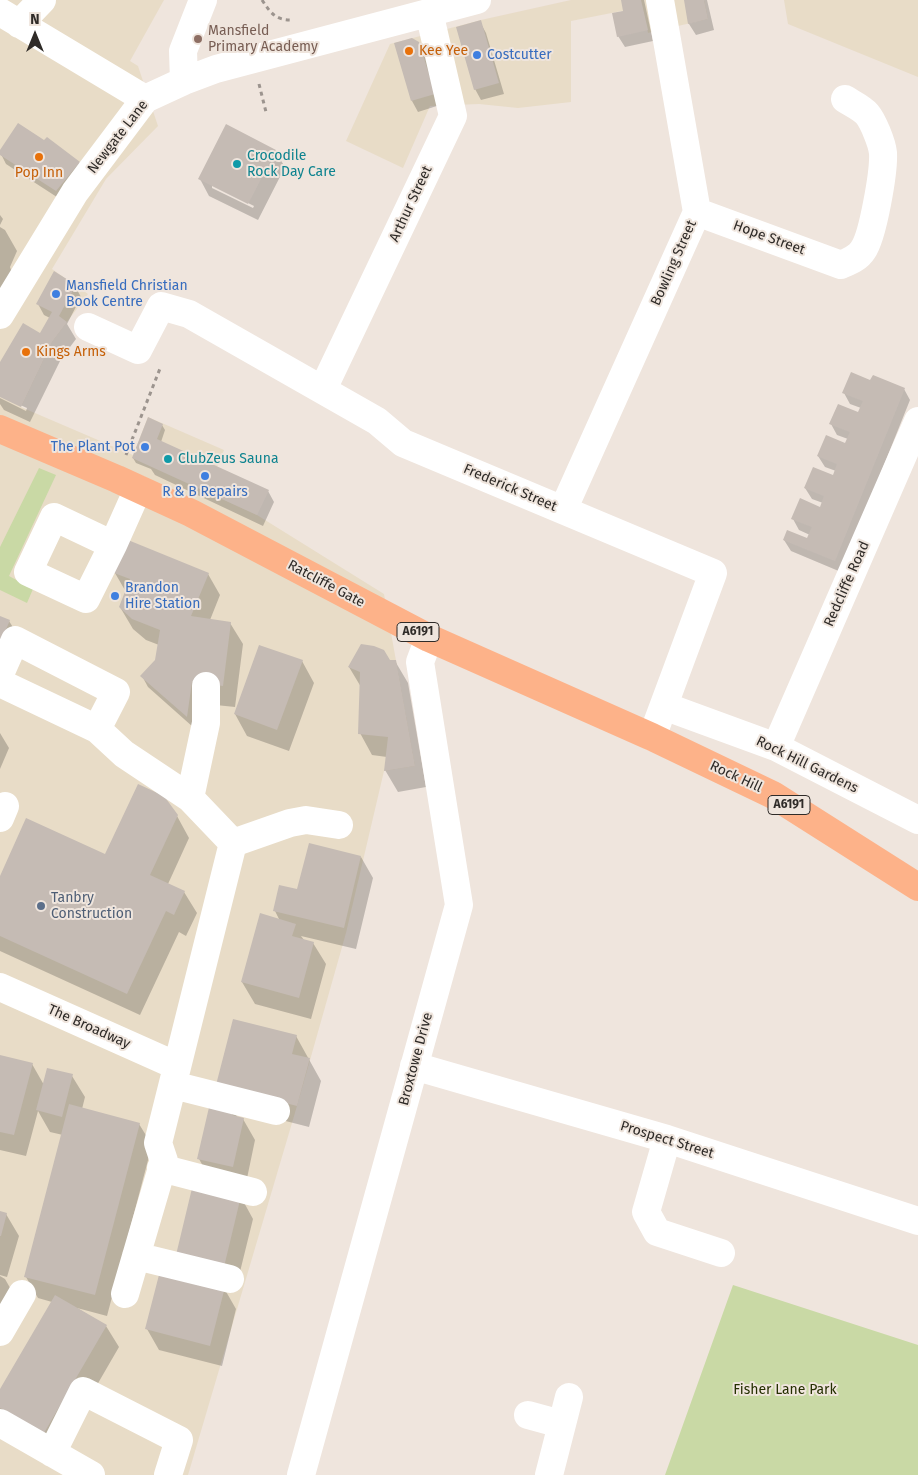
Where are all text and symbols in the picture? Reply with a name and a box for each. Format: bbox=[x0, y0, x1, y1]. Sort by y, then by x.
north arrow bbox=[10, 10, 60, 60]
text: N bbox=[30, 11, 40, 28]
place label: Mansfield Primary Academy bbox=[208, 23, 318, 56]
marker: Mansfield Primary Academy bbox=[192, 33, 204, 45]
place label: Kee Yee bbox=[419, 43, 468, 59]
marker: Kee Yee bbox=[403, 45, 415, 57]
place label: Costcutter bbox=[487, 47, 552, 63]
marker: Costcutter bbox=[471, 49, 483, 61]
street label: Newgate Lane bbox=[84, 97, 152, 177]
place label: Crocodile Rock Day Care bbox=[247, 148, 336, 180]
marker: Pop Inn bbox=[33, 151, 45, 163]
marker: Crocodile Rock Day Care bbox=[231, 158, 243, 170]
street label: Arthur Street bbox=[386, 163, 436, 245]
place label: Pop Inn bbox=[15, 165, 63, 181]
street label: Hope Street bbox=[731, 217, 807, 259]
street label: Bowling Street bbox=[648, 218, 700, 308]
place label: Mansfield Christian Book Centre bbox=[66, 278, 188, 310]
marker: Mansfield Christian Book Centre bbox=[50, 288, 62, 300]
place label: Kings Arms bbox=[36, 344, 106, 360]
marker: Kings Arms bbox=[20, 346, 32, 358]
place label: The Plant Pot bbox=[51, 439, 135, 455]
marker: The Plant Pot bbox=[139, 441, 151, 453]
place label: ClubZeus Sauna bbox=[178, 451, 279, 467]
marker: ClubZeus Sauna bbox=[162, 453, 174, 465]
street label: Frederick Street bbox=[461, 461, 559, 515]
marker: R & B Repairs bbox=[199, 470, 211, 482]
place label: R & B Repairs bbox=[162, 484, 248, 500]
street label: Redcliffe Road bbox=[821, 539, 873, 629]
street label: Ratcliffe Gate bbox=[285, 557, 367, 611]
place label: Brandon Hire Station bbox=[125, 580, 200, 612]
marker: Brandon Hire Station bbox=[109, 590, 121, 602]
road number: A6191 bbox=[397, 622, 439, 642]
street label: Rock Hill Gardens bbox=[753, 733, 861, 797]
street label: Rock Hill bbox=[707, 758, 765, 796]
road number: A6191 bbox=[768, 796, 810, 814]
place label: Tanbry Construction bbox=[51, 890, 132, 922]
marker: Tanbry Construction bbox=[35, 900, 47, 912]
street label: The Broadway bbox=[45, 1001, 133, 1053]
street label: Broxtowe Drive bbox=[396, 1011, 436, 1107]
street label: Prospect Street bbox=[618, 1118, 716, 1162]
park label: Fisher Lane Park bbox=[733, 1382, 837, 1398]

